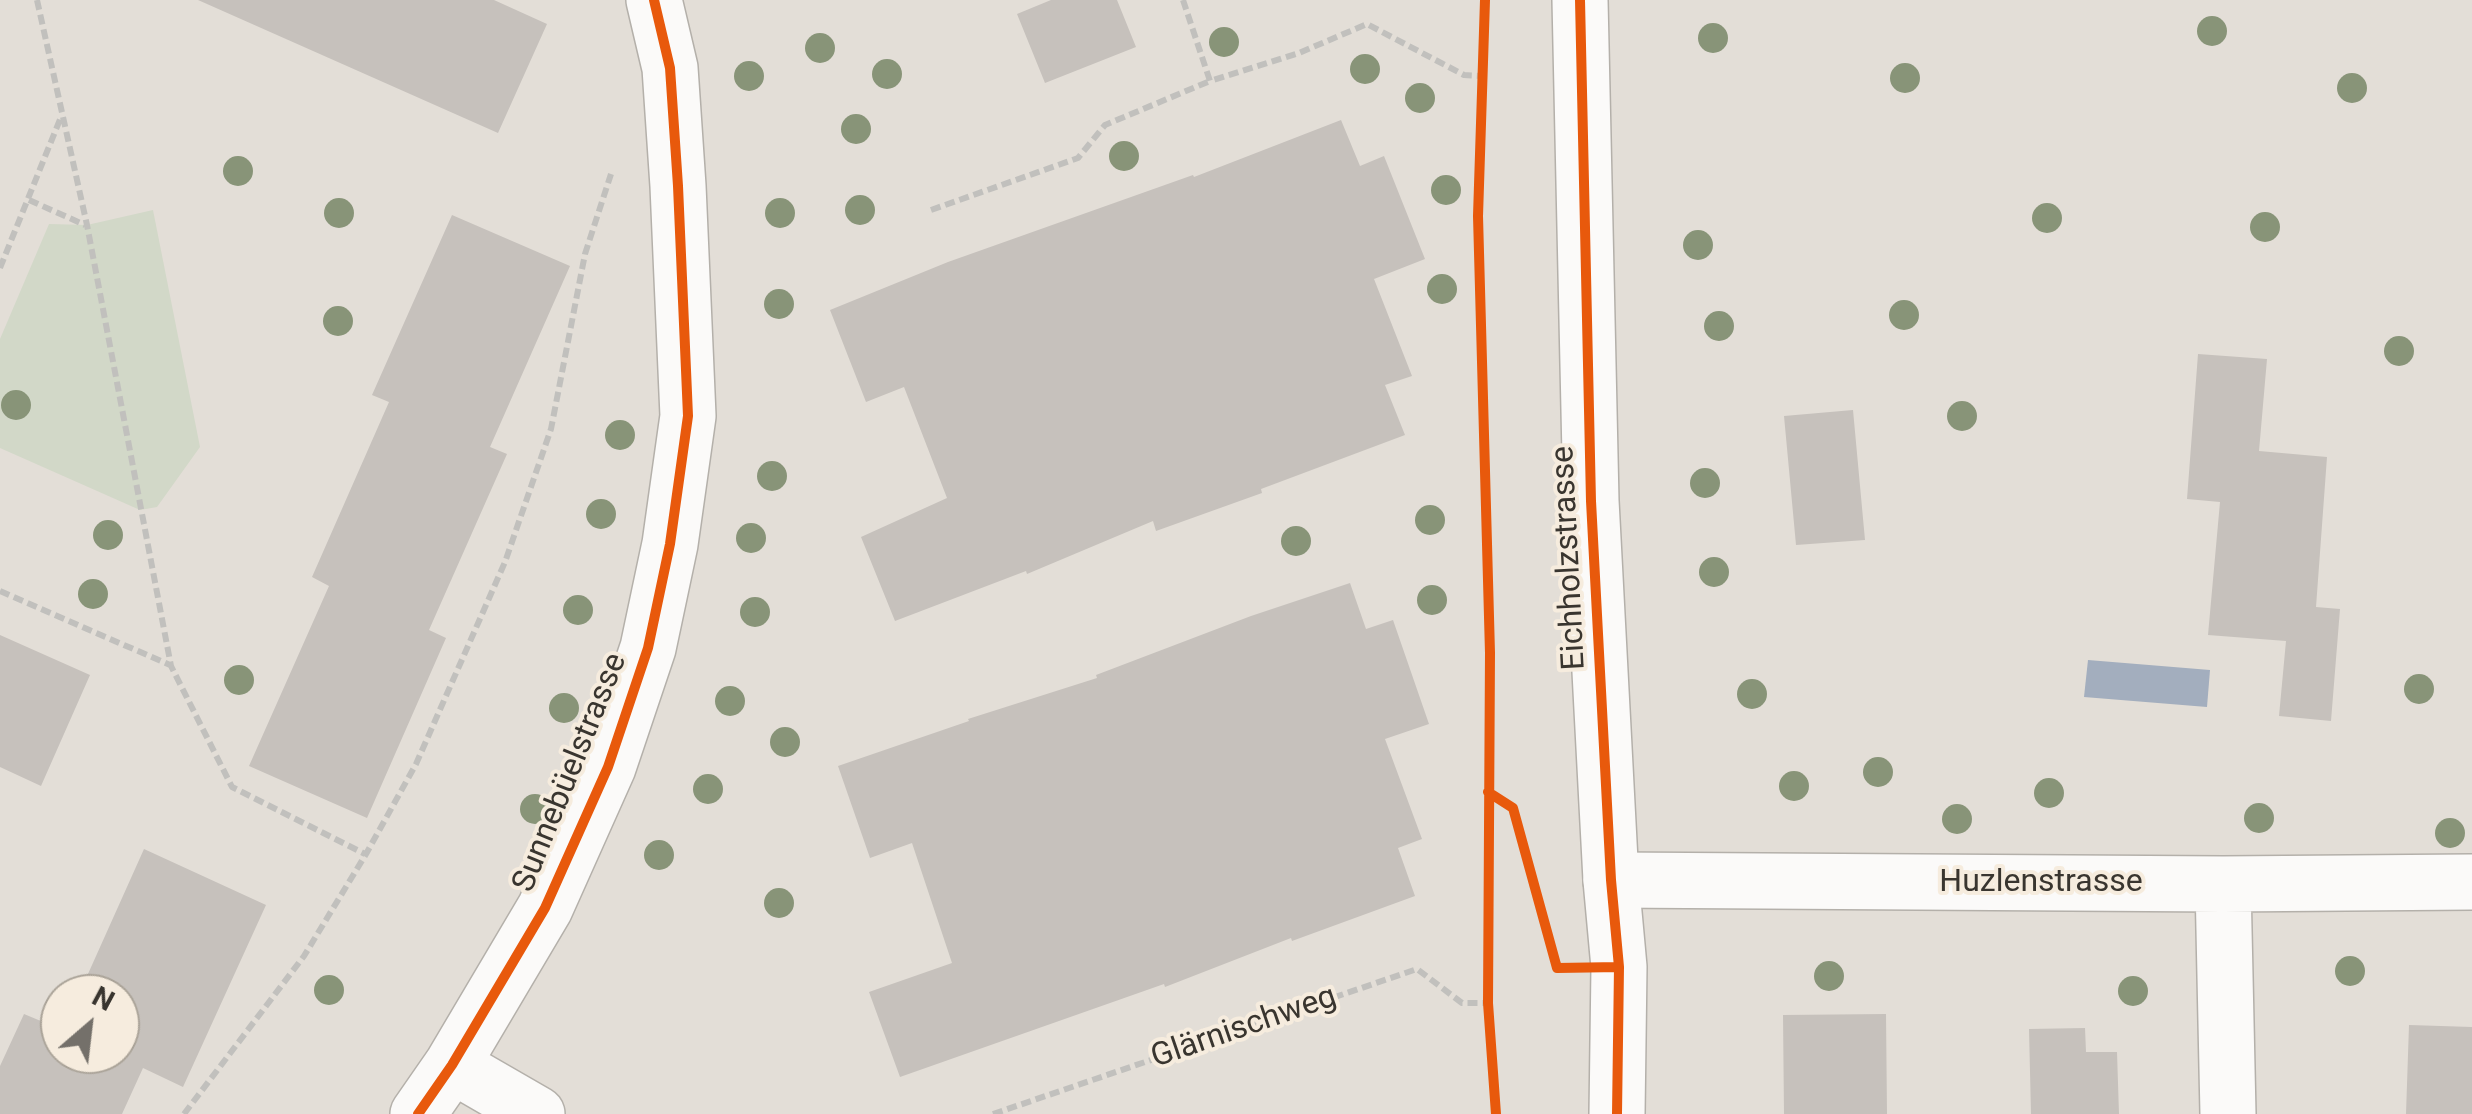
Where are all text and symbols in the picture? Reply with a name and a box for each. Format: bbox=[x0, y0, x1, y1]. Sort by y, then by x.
street label: Eichholzstrasse bbox=[1545, 445, 1595, 671]
street label: Sunnebüelstrasse bbox=[506, 648, 636, 898]
street label: Huzlenstrasse bbox=[1939, 864, 2143, 902]
north arrow bbox=[40, 974, 140, 1074]
street label: Glärnischweg bbox=[1146, 978, 1342, 1078]
text: N bbox=[87, 980, 120, 1018]

